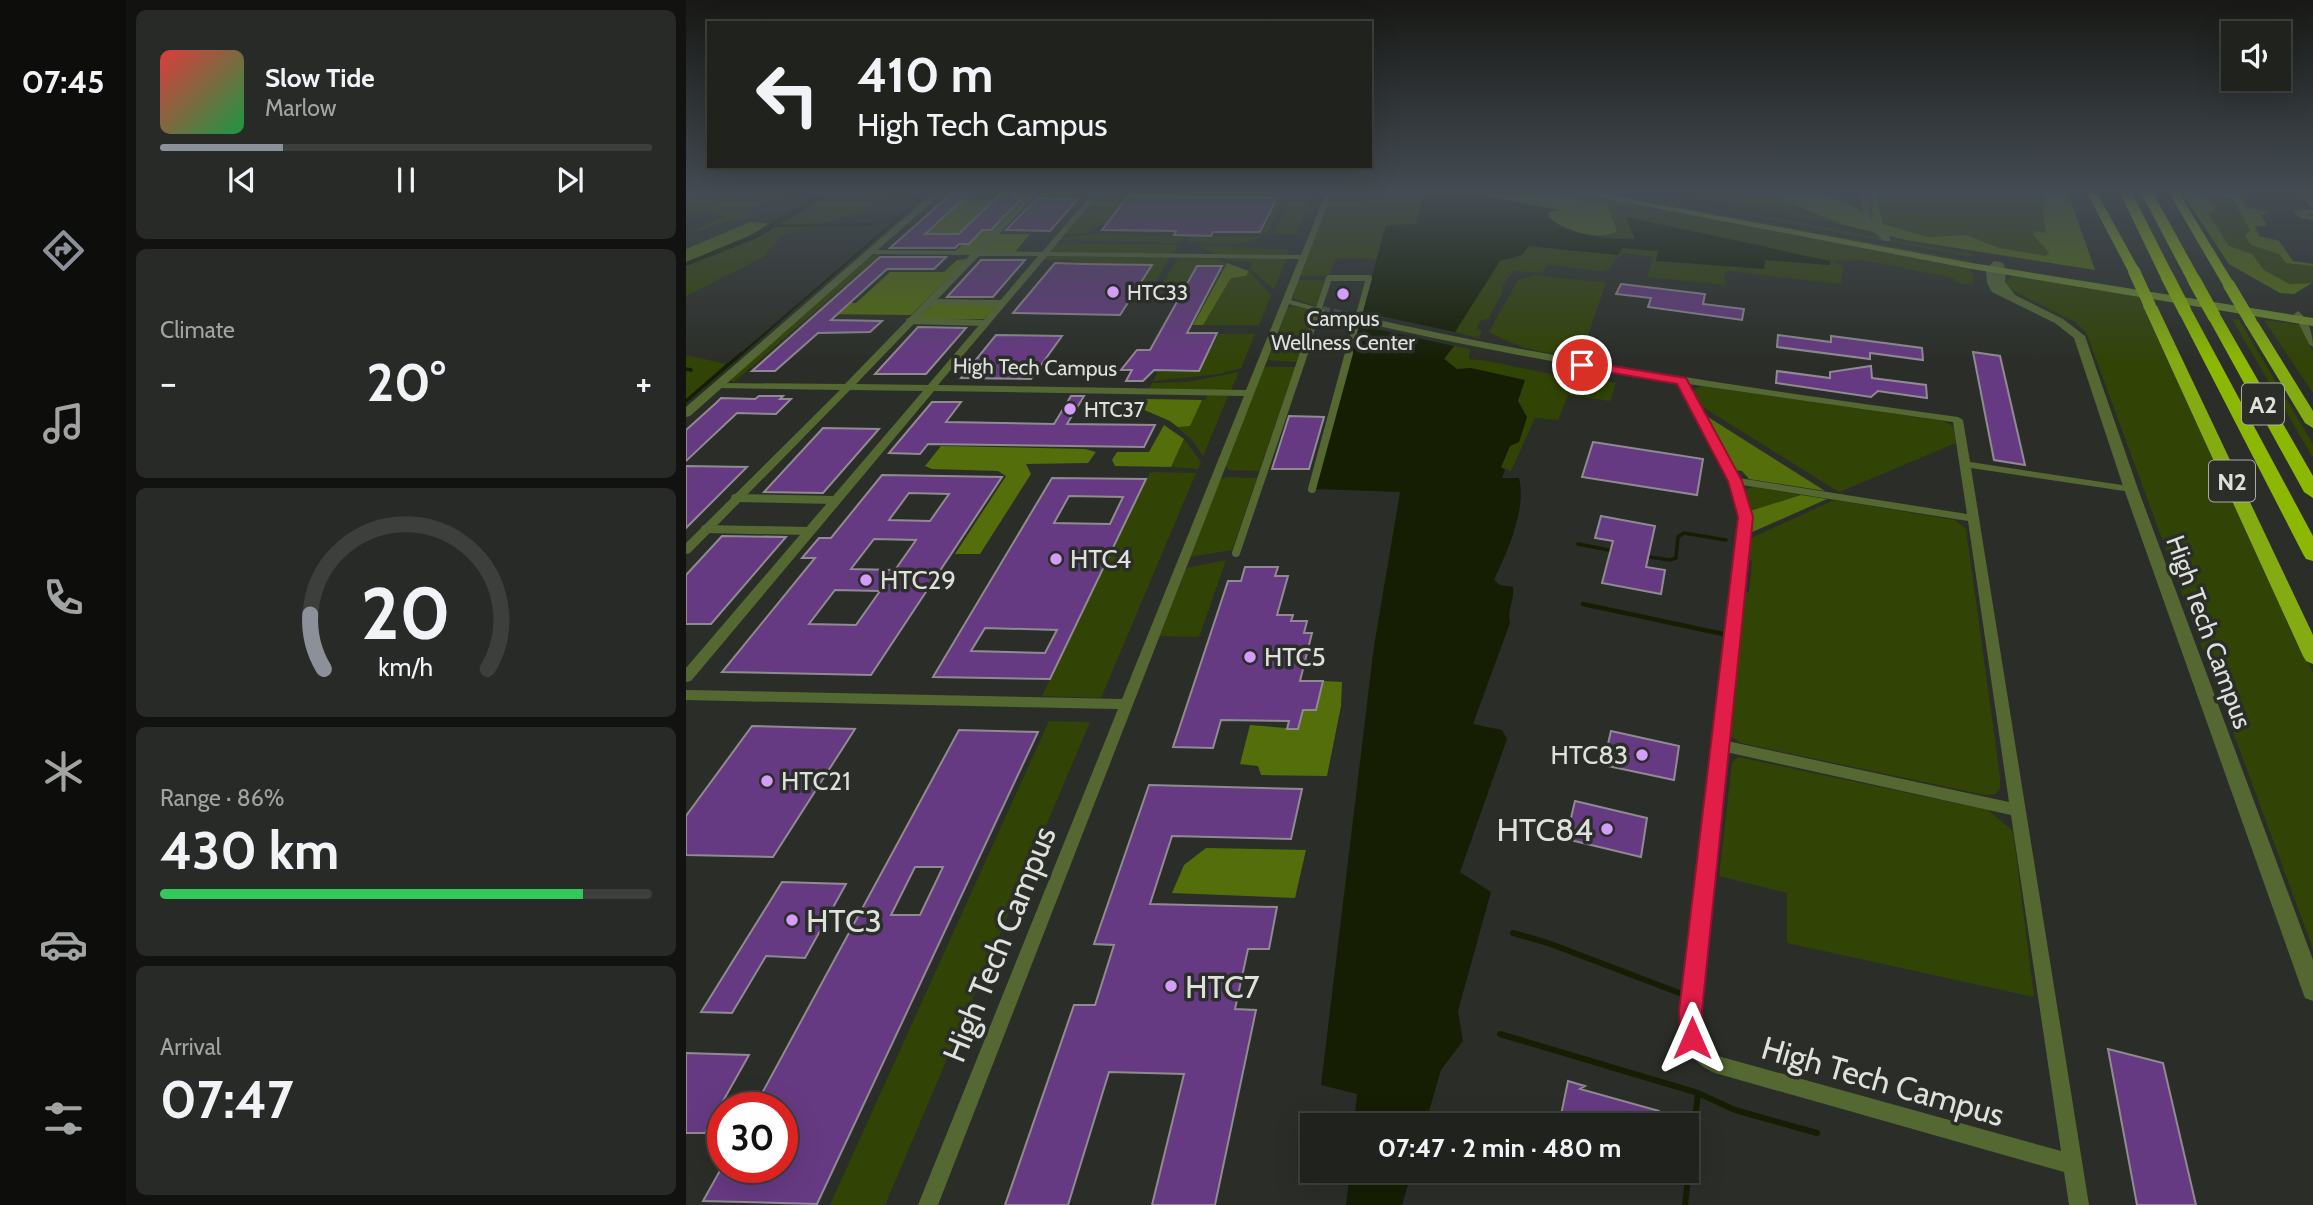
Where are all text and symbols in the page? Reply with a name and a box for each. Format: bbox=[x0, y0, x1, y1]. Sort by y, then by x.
map controls bbox=[2221, 21, 2291, 91]
button: sound bbox=[2221, 21, 2291, 91]
text: 410 m bbox=[857, 45, 993, 104]
icon: left bbox=[742, 49, 833, 140]
text: 07:45 bbox=[21, 62, 105, 101]
text: Slow Tide bbox=[265, 62, 375, 94]
text: Marlow bbox=[265, 94, 336, 122]
text: High Tech Campus bbox=[857, 105, 1108, 144]
icon: previous bbox=[223, 161, 261, 199]
icon: pause bbox=[387, 161, 425, 199]
icon: next bbox=[551, 161, 589, 199]
icon: directions bbox=[39, 226, 88, 275]
place label: HTC33 bbox=[1127, 280, 1188, 305]
marker: HTC33 bbox=[1105, 284, 1121, 300]
marker: Campus Wellness Center bbox=[1335, 286, 1351, 302]
place label: Campus Wellness Center bbox=[1271, 306, 1415, 355]
text: Climate bbox=[160, 316, 235, 344]
pin bbox=[1552, 335, 1612, 395]
icon: arrive bbox=[1563, 346, 1601, 384]
text: 20° bbox=[366, 351, 446, 414]
street label: High Tech Campus bbox=[953, 353, 1118, 381]
text: − bbox=[160, 359, 177, 406]
text: + bbox=[635, 359, 652, 406]
road number: A2 bbox=[2242, 384, 2284, 424]
place label: HTC37 bbox=[1084, 397, 1145, 422]
icon: music bbox=[39, 399, 88, 448]
marker: HTC37 bbox=[1062, 401, 1078, 417]
road number: N2 bbox=[2209, 460, 2255, 502]
street label: High Tech Campus bbox=[2159, 531, 2259, 733]
place label: HTC4 bbox=[1070, 543, 1131, 575]
marker: HTC4 bbox=[1048, 551, 1064, 567]
place label: HTC29 bbox=[880, 564, 956, 596]
text: 20 bbox=[361, 569, 451, 657]
marker: HTC29 bbox=[858, 572, 874, 588]
icon: phone bbox=[39, 573, 88, 622]
place label: HTC5 bbox=[1264, 641, 1326, 673]
marker: HTC5 bbox=[1242, 649, 1258, 665]
text: km/h bbox=[379, 651, 433, 681]
place label: HTC83 bbox=[1551, 739, 1628, 771]
icon: climate bbox=[39, 747, 88, 796]
marker: HTC83 bbox=[1634, 747, 1650, 763]
place label: HTC21 bbox=[781, 765, 851, 797]
marker: HTC21 bbox=[759, 773, 775, 789]
text: Range · 86% bbox=[160, 784, 284, 812]
place label: HTC84 bbox=[1497, 810, 1593, 849]
text: 430 km bbox=[160, 819, 339, 882]
street label: High Tech Campus bbox=[934, 821, 1064, 1067]
marker: HTC84 bbox=[1599, 821, 1615, 837]
place label: HTC3 bbox=[806, 901, 882, 940]
marker: HTC3 bbox=[784, 912, 800, 928]
icon: car bbox=[39, 920, 88, 969]
place label: HTC7 bbox=[1185, 967, 1260, 1006]
marker: HTC7 bbox=[1163, 978, 1179, 994]
position arrow bbox=[1655, 1001, 1729, 1075]
street label: High Tech Campus bbox=[1757, 1028, 2009, 1134]
text: Arrival bbox=[160, 1033, 221, 1061]
text: 07:47 bbox=[160, 1068, 294, 1131]
speed limit sign: 30 bbox=[707, 1092, 798, 1183]
icon: filters bbox=[39, 1094, 88, 1143]
text: 07:47 · 2 min · 480 m bbox=[1378, 1132, 1621, 1164]

